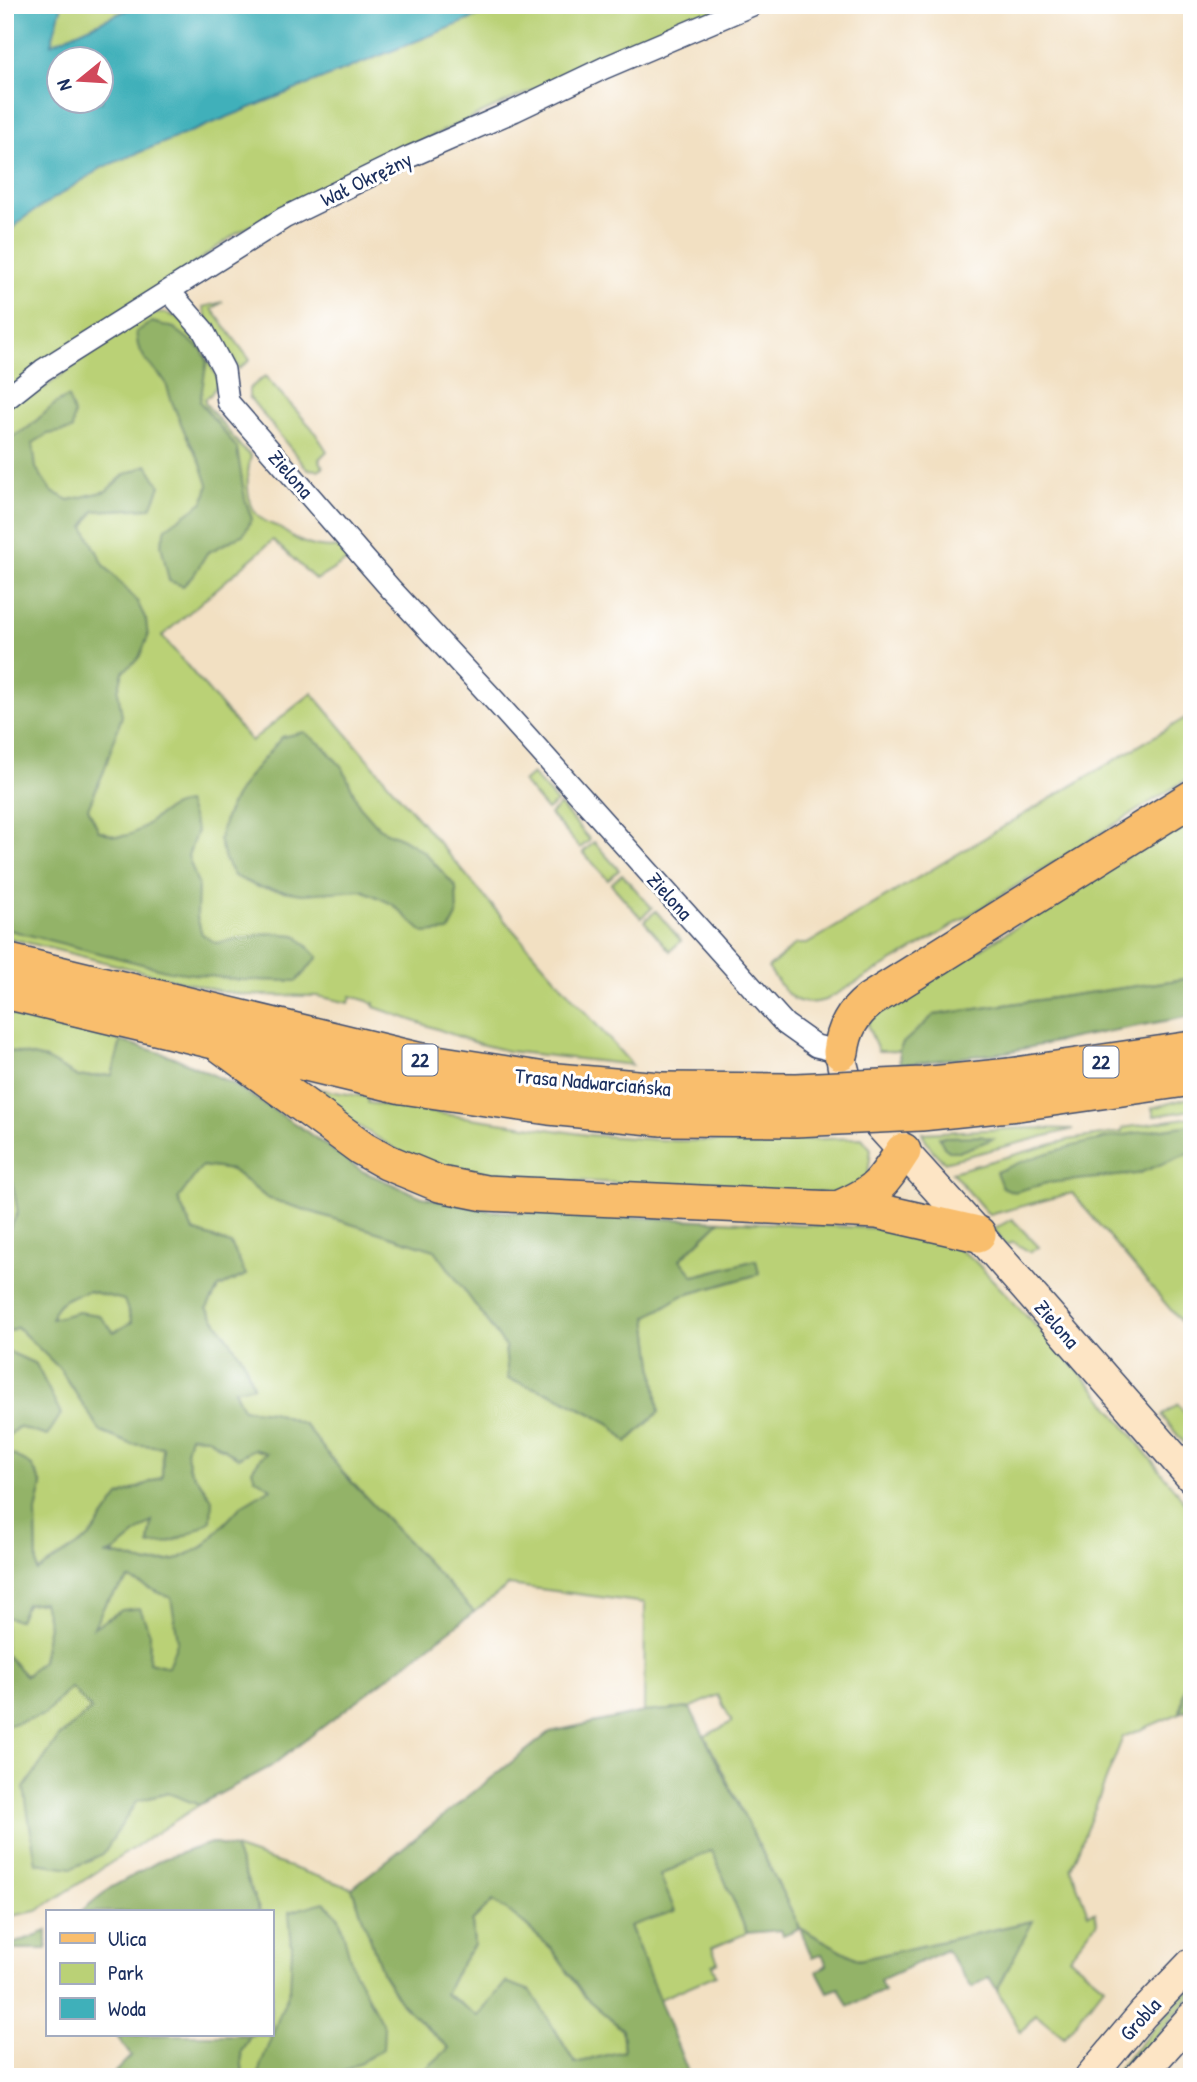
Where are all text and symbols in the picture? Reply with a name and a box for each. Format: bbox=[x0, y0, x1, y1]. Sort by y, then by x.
north arrow bbox=[46, 46, 116, 116]
text: N bbox=[50, 76, 78, 94]
street label: Wał Okrężny bbox=[316, 144, 417, 214]
street label: Zielona bbox=[262, 444, 320, 504]
street label: Zielona bbox=[641, 866, 699, 926]
road number: 22 bbox=[402, 1044, 438, 1076]
road number: 22 bbox=[1084, 1046, 1118, 1078]
street label: Trasa Nadwarciańska bbox=[514, 1061, 672, 1103]
street label: Zielona bbox=[1028, 1294, 1086, 1354]
legend bbox=[46, 1910, 273, 2036]
text: Ulica bbox=[108, 1924, 146, 1953]
text: Park bbox=[108, 1958, 143, 1987]
street label: Grobla bbox=[1113, 1991, 1167, 2047]
text: Woda bbox=[108, 1994, 146, 2023]

